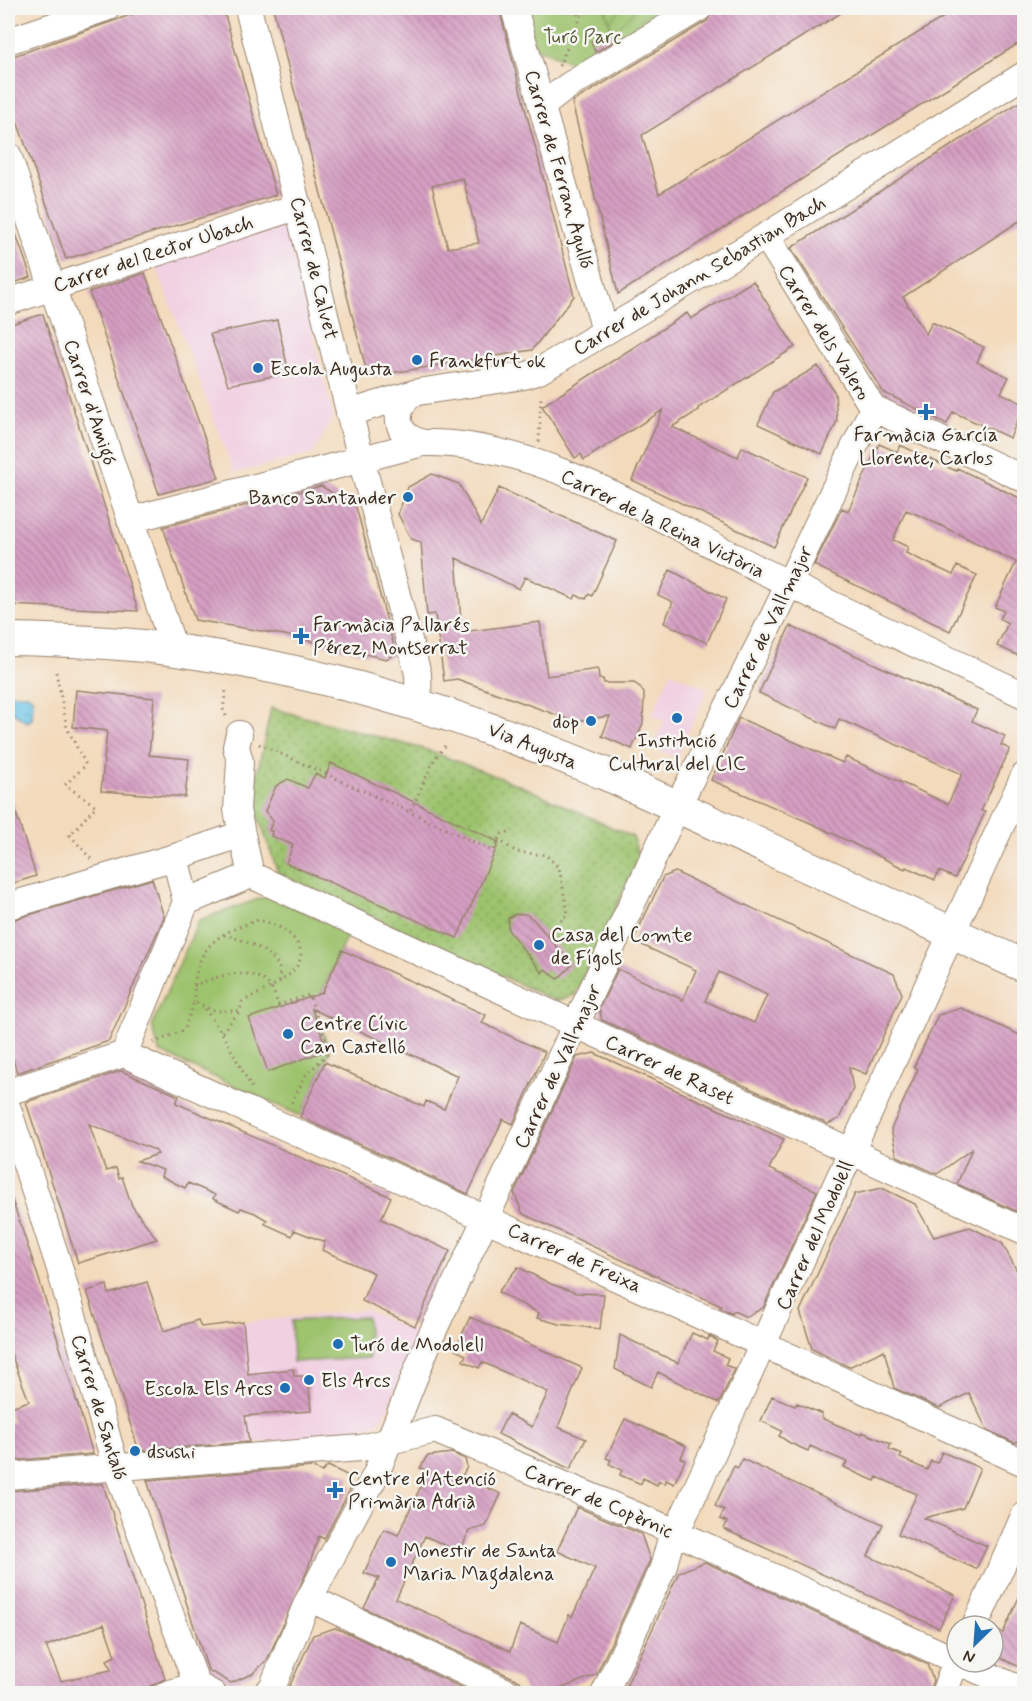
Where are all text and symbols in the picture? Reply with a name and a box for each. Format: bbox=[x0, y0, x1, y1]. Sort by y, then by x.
park label: Turó Parc bbox=[543, 24, 621, 51]
street label: Carrer de Ferran Agulló bbox=[517, 67, 600, 272]
street label: Carrer de Johann Sebastian Bach bbox=[568, 190, 831, 363]
street label: Carrer de Calvet bbox=[283, 194, 344, 343]
street label: Carrer del Rector Ubach bbox=[50, 209, 257, 300]
street label: Carrer dels Valero bbox=[771, 260, 876, 406]
street label: Carrer d'Amigó bbox=[55, 336, 123, 470]
place label: Frankfurt ok bbox=[429, 348, 546, 375]
marker: Frankfurt ok bbox=[410, 353, 424, 367]
place label: Escola Augusta bbox=[270, 356, 393, 383]
marker: Escola Augusta bbox=[251, 361, 265, 375]
marker: Farmàcia García Llorente, Carlos bbox=[919, 405, 933, 419]
place label: Farmàcia García Llorente, Carlos bbox=[854, 422, 998, 472]
street label: Carrer de la Reina Victòria bbox=[556, 463, 769, 586]
place label: Banco Santander bbox=[249, 485, 397, 512]
marker: Banco Santander bbox=[401, 490, 415, 504]
street label: Carrer de Vallmajor bbox=[717, 541, 820, 714]
place label: Farmàcia Pallarés Pérez, Montserrat bbox=[313, 612, 470, 662]
marker: Farmàcia Pallarés Pérez, Montserrat bbox=[294, 629, 308, 643]
place label: dop bbox=[553, 709, 579, 736]
marker: Institució Cultural del CIC bbox=[670, 711, 684, 725]
marker: dop bbox=[584, 714, 598, 728]
street label: Via Augusta bbox=[484, 716, 581, 777]
place label: Institució Cultural del CIC bbox=[608, 728, 746, 778]
place label: Casa del Comte de Fígols bbox=[551, 922, 693, 972]
marker: Casa del Comte de Fígols bbox=[532, 938, 546, 952]
street label: Carrer de Vallmajor bbox=[508, 979, 609, 1153]
place label: Centre Cívic Can Castelló bbox=[300, 1011, 408, 1061]
marker: Centre Cívic Can Castelló bbox=[281, 1027, 295, 1041]
street label: Carrer de Raset bbox=[600, 1029, 738, 1112]
street label: Carrer del Modolell bbox=[770, 1156, 861, 1315]
street label: Carrer de Freixa bbox=[503, 1217, 646, 1300]
street label: Carrer de Santaló bbox=[64, 1331, 134, 1484]
place label: Turó de Modolell bbox=[350, 1332, 483, 1359]
marker: Turó de Modolell bbox=[331, 1337, 345, 1351]
place label: Els Arcs bbox=[321, 1368, 391, 1395]
marker: Els Arcs bbox=[302, 1373, 316, 1387]
place label: Escola Els Arcs bbox=[144, 1376, 273, 1403]
marker: Escola Els Arcs bbox=[278, 1381, 292, 1395]
place label: dsushi bbox=[147, 1439, 195, 1466]
marker: dsushi bbox=[128, 1444, 142, 1458]
street label: Carrer de Copèrnic bbox=[520, 1458, 677, 1545]
place label: Centre d'Atenció Primària Adrià bbox=[348, 1466, 496, 1516]
marker: Centre d'Atenció Primària Adrià bbox=[326, 1481, 344, 1499]
place label: Monestir de Santa Maria Magdalena bbox=[403, 1538, 557, 1590]
marker: Monestir de Santa Maria Magdalena bbox=[384, 1555, 398, 1569]
north arrow bbox=[945, 1614, 1005, 1674]
text: N bbox=[960, 1644, 979, 1668]

